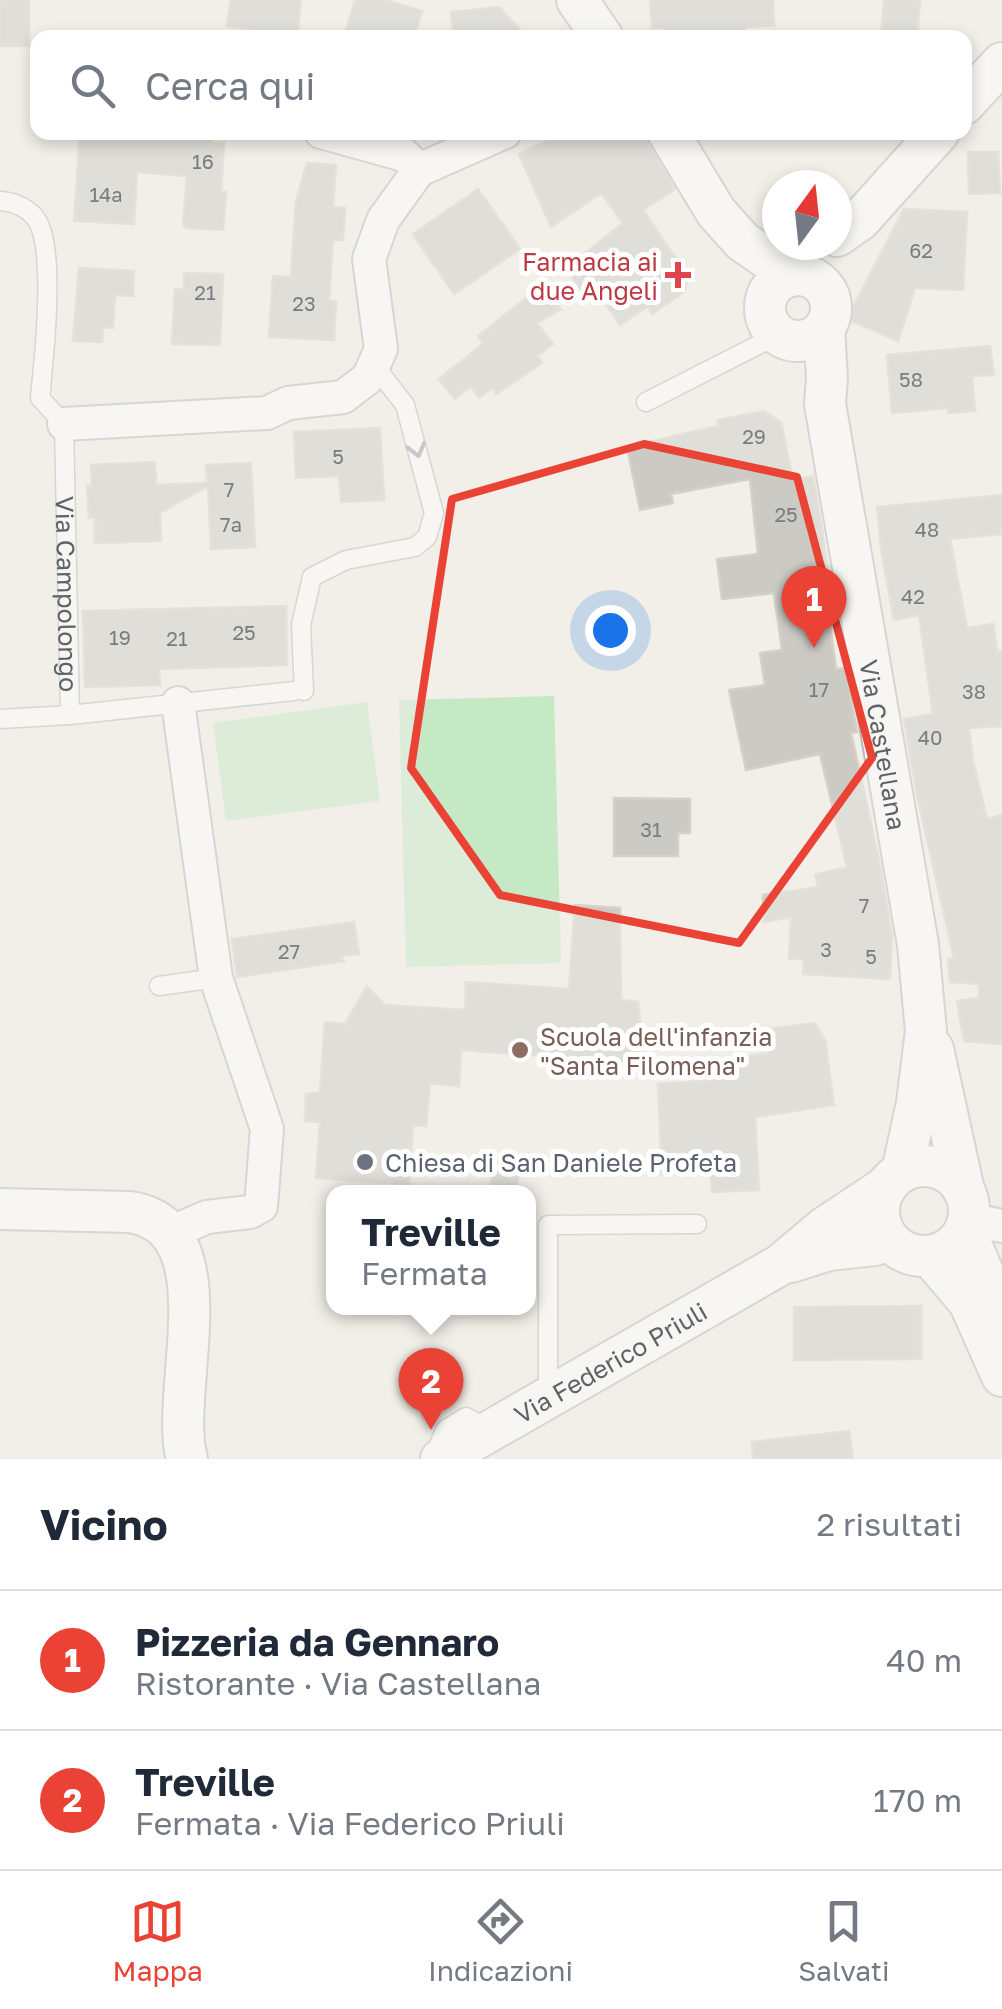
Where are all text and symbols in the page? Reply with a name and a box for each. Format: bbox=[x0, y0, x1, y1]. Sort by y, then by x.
search box bbox=[30, 30, 972, 140]
icon: search bbox=[65, 58, 120, 113]
text: Cerca qui bbox=[145, 63, 316, 108]
house number: 16 bbox=[192, 149, 214, 173]
north arrow bbox=[762, 170, 852, 260]
house number: 14a bbox=[89, 182, 123, 206]
house number: 62 bbox=[909, 238, 933, 262]
place label: Farmacia ai due Angeli bbox=[522, 246, 658, 306]
marker: Farmacia ai due Angeli bbox=[667, 264, 689, 286]
house number: 21 bbox=[194, 280, 216, 304]
house number: 23 bbox=[292, 291, 316, 315]
house number: 58 bbox=[899, 367, 923, 391]
house number: 29 bbox=[742, 424, 766, 448]
one-way arrow bbox=[405, 441, 426, 458]
house number: 5 bbox=[332, 444, 344, 468]
house number: 7 bbox=[224, 477, 234, 501]
street label: Via Campolongo bbox=[50, 496, 85, 692]
house number: 25 bbox=[774, 502, 798, 526]
house number: 7a bbox=[220, 512, 242, 536]
house number: 48 bbox=[915, 517, 939, 541]
pin: 1 bbox=[782, 566, 846, 648]
house number: 42 bbox=[901, 584, 925, 608]
your location bbox=[585, 605, 636, 656]
house number: 25 bbox=[232, 620, 256, 644]
house number: 19 bbox=[109, 625, 131, 649]
house number: 21 bbox=[166, 626, 188, 650]
street label: Via Castellana bbox=[854, 657, 913, 832]
house number: 17 bbox=[809, 677, 829, 701]
house number: 38 bbox=[962, 679, 986, 703]
house number: 40 bbox=[918, 725, 942, 749]
house number: 31 bbox=[640, 817, 662, 841]
house number: 7 bbox=[859, 893, 869, 917]
house number: 3 bbox=[820, 937, 832, 961]
house number: 27 bbox=[278, 939, 300, 963]
house number: 5 bbox=[865, 944, 877, 968]
place label: Scuola dell'infanzia "Santa Filomena" bbox=[540, 1021, 772, 1081]
marker: Scuola dell'infanzia "Santa Filomena" bbox=[509, 1039, 531, 1061]
place label: Chiesa di San Daniele Profeta bbox=[385, 1147, 737, 1178]
marker: Chiesa di San Daniele Profeta bbox=[354, 1151, 376, 1173]
popup bbox=[326, 1185, 536, 1315]
text: Treville bbox=[361, 1209, 501, 1254]
text: Fermata bbox=[361, 1254, 488, 1292]
street label: Via Federico Priuli bbox=[508, 1295, 712, 1430]
pin: 2 bbox=[398, 1348, 464, 1430]
text: Vicino bbox=[40, 1499, 168, 1549]
text: 2 risultati bbox=[817, 1505, 962, 1543]
text: Pizzeria da Gennaro bbox=[135, 1619, 499, 1664]
text: 1 bbox=[64, 1641, 81, 1679]
text: 40 m bbox=[886, 1641, 962, 1679]
text: Ristorante · Via Castellana bbox=[135, 1664, 541, 1702]
text: Treville bbox=[135, 1759, 275, 1804]
text: 2 bbox=[63, 1781, 82, 1819]
text: 170 m bbox=[873, 1781, 962, 1819]
text: Fermata · Via Federico Priuli bbox=[135, 1804, 565, 1842]
tab: Mappa bbox=[113, 1894, 203, 1987]
tab: Indicazioni bbox=[428, 1894, 573, 1987]
tab: Salvati bbox=[798, 1894, 889, 1987]

